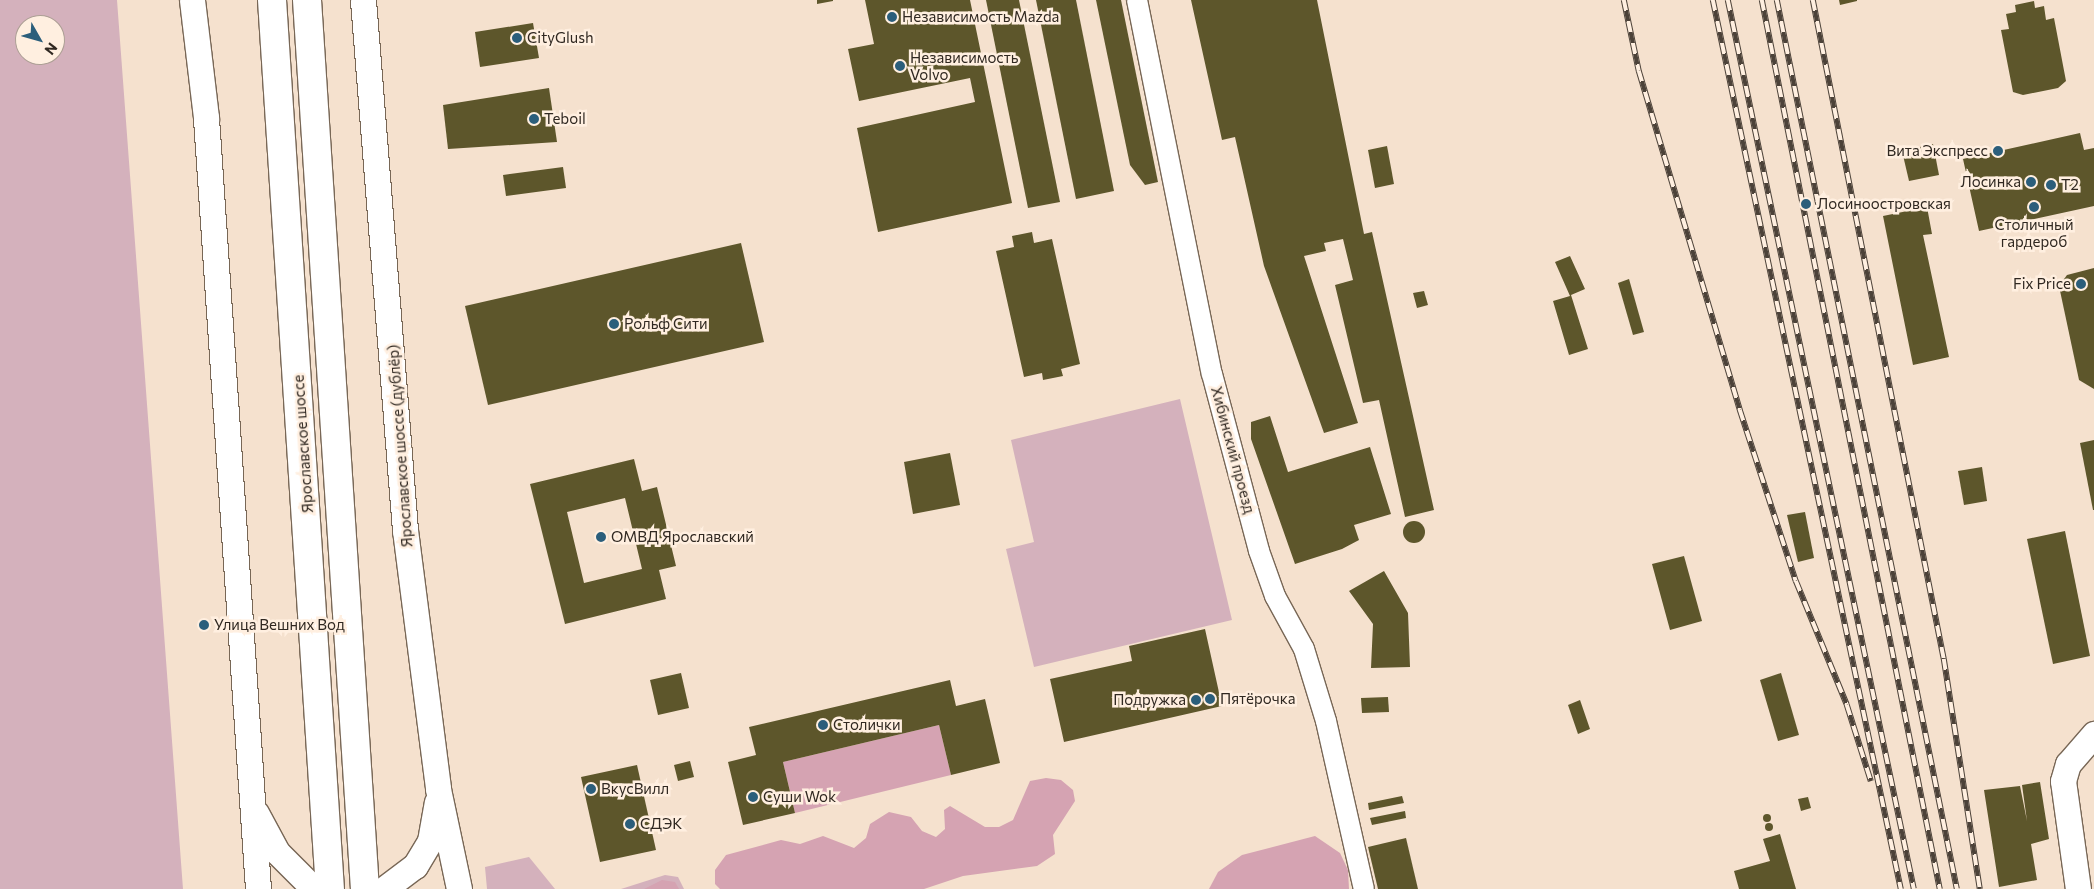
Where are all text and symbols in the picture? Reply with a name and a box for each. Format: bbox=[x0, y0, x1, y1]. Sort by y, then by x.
place label: Независимость Mazda bbox=[902, 8, 1059, 26]
marker: Независимость Mazda bbox=[886, 11, 898, 23]
north arrow bbox=[15, 15, 65, 65]
place label: CityGlush bbox=[527, 29, 594, 47]
marker: CityGlush bbox=[511, 32, 523, 44]
text: N bbox=[41, 40, 61, 58]
place label: Независимость Volvo bbox=[910, 48, 1019, 83]
marker: Независимость Volvo bbox=[894, 60, 906, 72]
place label: Teboil bbox=[544, 110, 586, 128]
marker: Teboil bbox=[528, 113, 540, 125]
place label: Вита Экспресс bbox=[1887, 142, 1988, 160]
marker: Вита Экспресс bbox=[1992, 145, 2004, 157]
place label: Лосинка bbox=[1960, 173, 2021, 191]
marker: Лосинка bbox=[2025, 176, 2037, 188]
place label: T2 bbox=[2061, 176, 2079, 194]
marker: T2 bbox=[2045, 179, 2057, 191]
place label: Лосиноостровская bbox=[1817, 195, 1951, 213]
marker: Лосиноостровская bbox=[1799, 197, 1813, 211]
marker: Столичный гардероб bbox=[2028, 201, 2040, 213]
place label: Столичный гардероб bbox=[1994, 215, 2074, 250]
place label: Fix Price bbox=[2013, 275, 2071, 293]
marker: Fix Price bbox=[2075, 278, 2087, 290]
place label: Рольф Сити bbox=[624, 315, 708, 333]
marker: Рольф Сити bbox=[608, 318, 620, 330]
street label: Ярославское шоссе (дублёр) bbox=[384, 344, 416, 548]
street label: Ярославское шоссе bbox=[289, 374, 317, 514]
street label: Хибинский проезд bbox=[1207, 385, 1259, 515]
place label: ОМВД Ярославский bbox=[611, 528, 754, 546]
marker: ОМВД Ярославский bbox=[595, 531, 607, 543]
place label: Улица Вешних Вод bbox=[214, 616, 345, 634]
marker: Улица Вешних Вод bbox=[198, 619, 210, 631]
place label: Пятёрочка bbox=[1220, 690, 1295, 708]
place label: Подружка bbox=[1113, 691, 1186, 709]
marker: Пятёрочка bbox=[1204, 693, 1216, 705]
marker: Подружка bbox=[1190, 694, 1202, 706]
place label: Столички bbox=[833, 716, 901, 734]
marker: Столички bbox=[817, 719, 829, 731]
place label: ВкусВилл bbox=[601, 780, 669, 798]
marker: ВкусВилл bbox=[585, 783, 597, 795]
place label: Суши Wok bbox=[763, 788, 836, 806]
marker: Суши Wok bbox=[747, 791, 759, 803]
place label: СДЭК bbox=[640, 815, 682, 833]
marker: СДЭК bbox=[624, 818, 636, 830]

